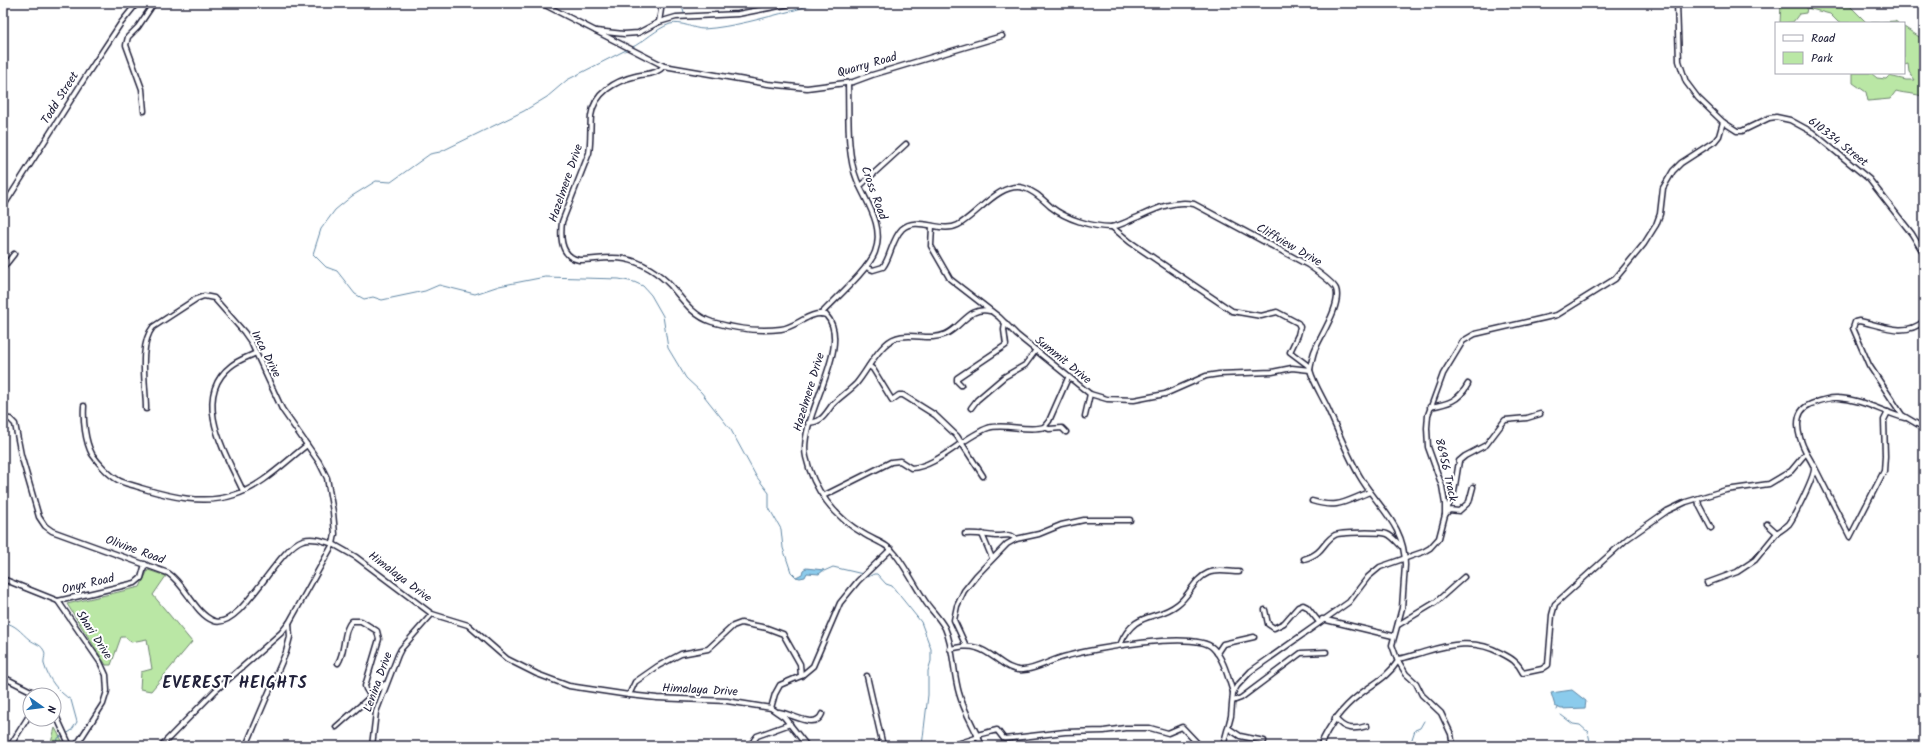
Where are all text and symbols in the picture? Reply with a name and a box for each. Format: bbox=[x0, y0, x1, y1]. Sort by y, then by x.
legend bbox=[1775, 22, 1905, 74]
text: Road bbox=[1811, 29, 1836, 48]
street label: Quarry Road bbox=[835, 47, 900, 83]
text: Park bbox=[1811, 49, 1833, 68]
street label: Todd Street bbox=[36, 68, 84, 128]
street label: 610334 Street bbox=[1804, 112, 1872, 172]
street label: Hazelmere Drive bbox=[544, 141, 588, 225]
street label: Cross Road bbox=[856, 164, 893, 223]
street label: Cliffview Drive bbox=[1253, 218, 1326, 272]
street label: Inca Drive bbox=[246, 327, 286, 382]
street label: Summit Drive bbox=[1030, 331, 1096, 389]
street label: Hazelmere Drive bbox=[788, 350, 830, 434]
street label: 86956 Track bbox=[1429, 436, 1463, 504]
street label: Olivine Road bbox=[103, 531, 168, 570]
street label: Himalaya Drive bbox=[364, 547, 436, 608]
street label: Onyx Road bbox=[60, 569, 117, 599]
street label: Shari Drive bbox=[71, 607, 117, 664]
street label: Lenina Drive bbox=[358, 649, 398, 715]
district label: EVEREST HEIGHTS bbox=[163, 671, 307, 696]
street label: Himalaya Drive bbox=[662, 679, 739, 702]
north arrow bbox=[22, 687, 62, 727]
text: N bbox=[41, 704, 60, 715]

